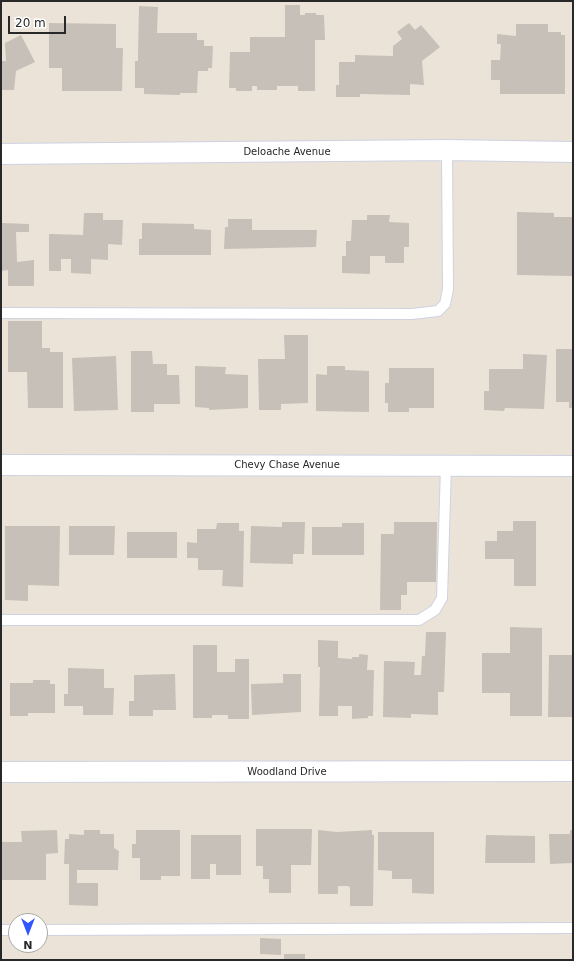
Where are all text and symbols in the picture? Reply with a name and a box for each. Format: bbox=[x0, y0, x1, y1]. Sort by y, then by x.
scale bar bbox=[10, 8, 68, 34]
text: 20 m bbox=[15, 16, 46, 30]
street label: Deloache Avenue bbox=[243, 146, 331, 158]
street label: Chevy Chase Avenue bbox=[234, 459, 340, 471]
street label: Woodland Drive bbox=[247, 766, 327, 778]
north arrow bbox=[8, 913, 48, 953]
text: N bbox=[23, 938, 33, 951]

